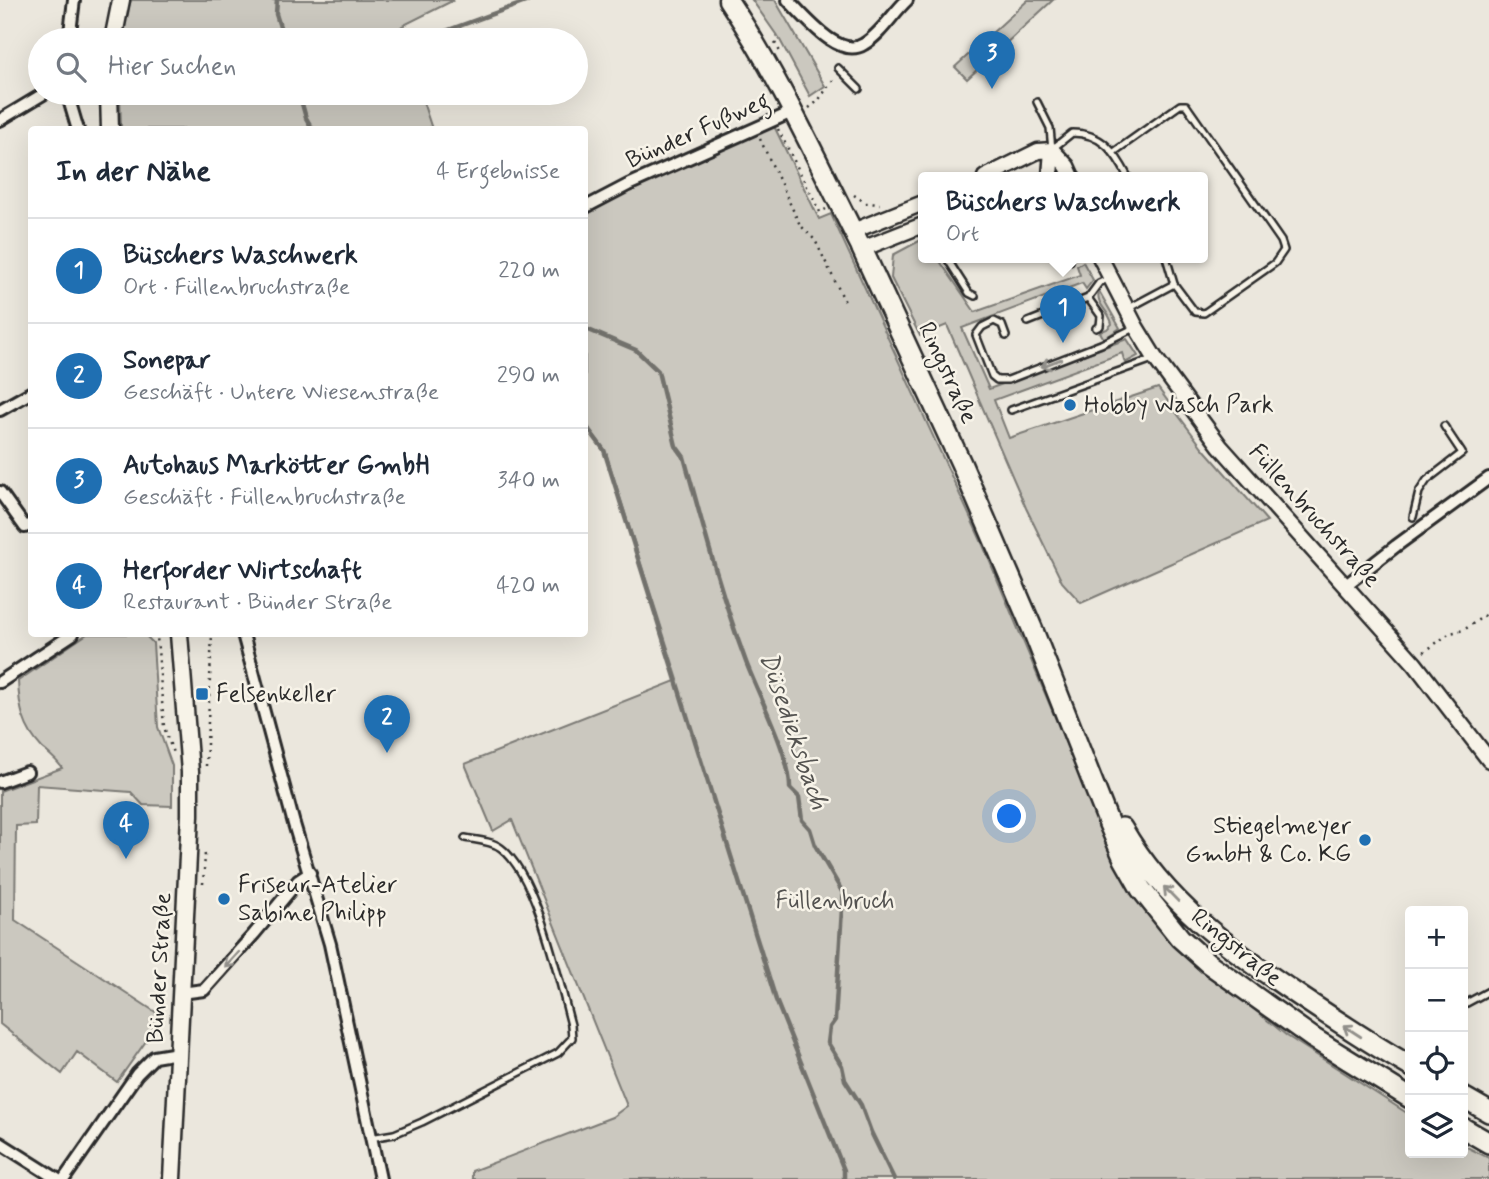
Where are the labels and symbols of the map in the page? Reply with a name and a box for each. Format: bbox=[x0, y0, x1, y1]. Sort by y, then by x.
pin: 3 bbox=[969, 31, 1015, 89]
street label: Bünder Fußweg bbox=[621, 86, 776, 179]
pin: 1 bbox=[1040, 285, 1086, 343]
street label: Ringstraße bbox=[908, 317, 984, 430]
one-way arrow bbox=[1040, 358, 1062, 371]
place label: Hobby Wasch Park bbox=[1084, 390, 1274, 421]
marker: Hobby Wasch Park bbox=[1062, 397, 1078, 413]
street label: Füllenbruchstraße bbox=[1241, 438, 1387, 595]
water label: Düsedieksbach bbox=[750, 648, 836, 814]
place label: Felsenkeller bbox=[216, 679, 336, 710]
marker: Felsenkeller bbox=[194, 686, 210, 702]
pin: 2 bbox=[364, 695, 410, 753]
your location bbox=[992, 799, 1026, 833]
pin: 4 bbox=[103, 801, 149, 859]
place label: Stiegelmeyer GmbH & Co. KG bbox=[1185, 811, 1351, 870]
marker: Stiegelmeyer GmbH & Co. KG bbox=[1357, 832, 1373, 848]
place label: Friseur-Atelier Sabine Philipp bbox=[238, 870, 398, 929]
park label: Füllenbruch bbox=[775, 886, 895, 917]
one-way arrow bbox=[1163, 886, 1180, 903]
marker: Friseur-Atelier Sabine Philipp bbox=[216, 891, 232, 907]
street label: Bünder Straße bbox=[141, 892, 179, 1044]
street label: Ringstraße bbox=[1183, 902, 1288, 996]
one-way arrow bbox=[224, 950, 240, 968]
one-way arrow bbox=[1343, 1023, 1362, 1038]

